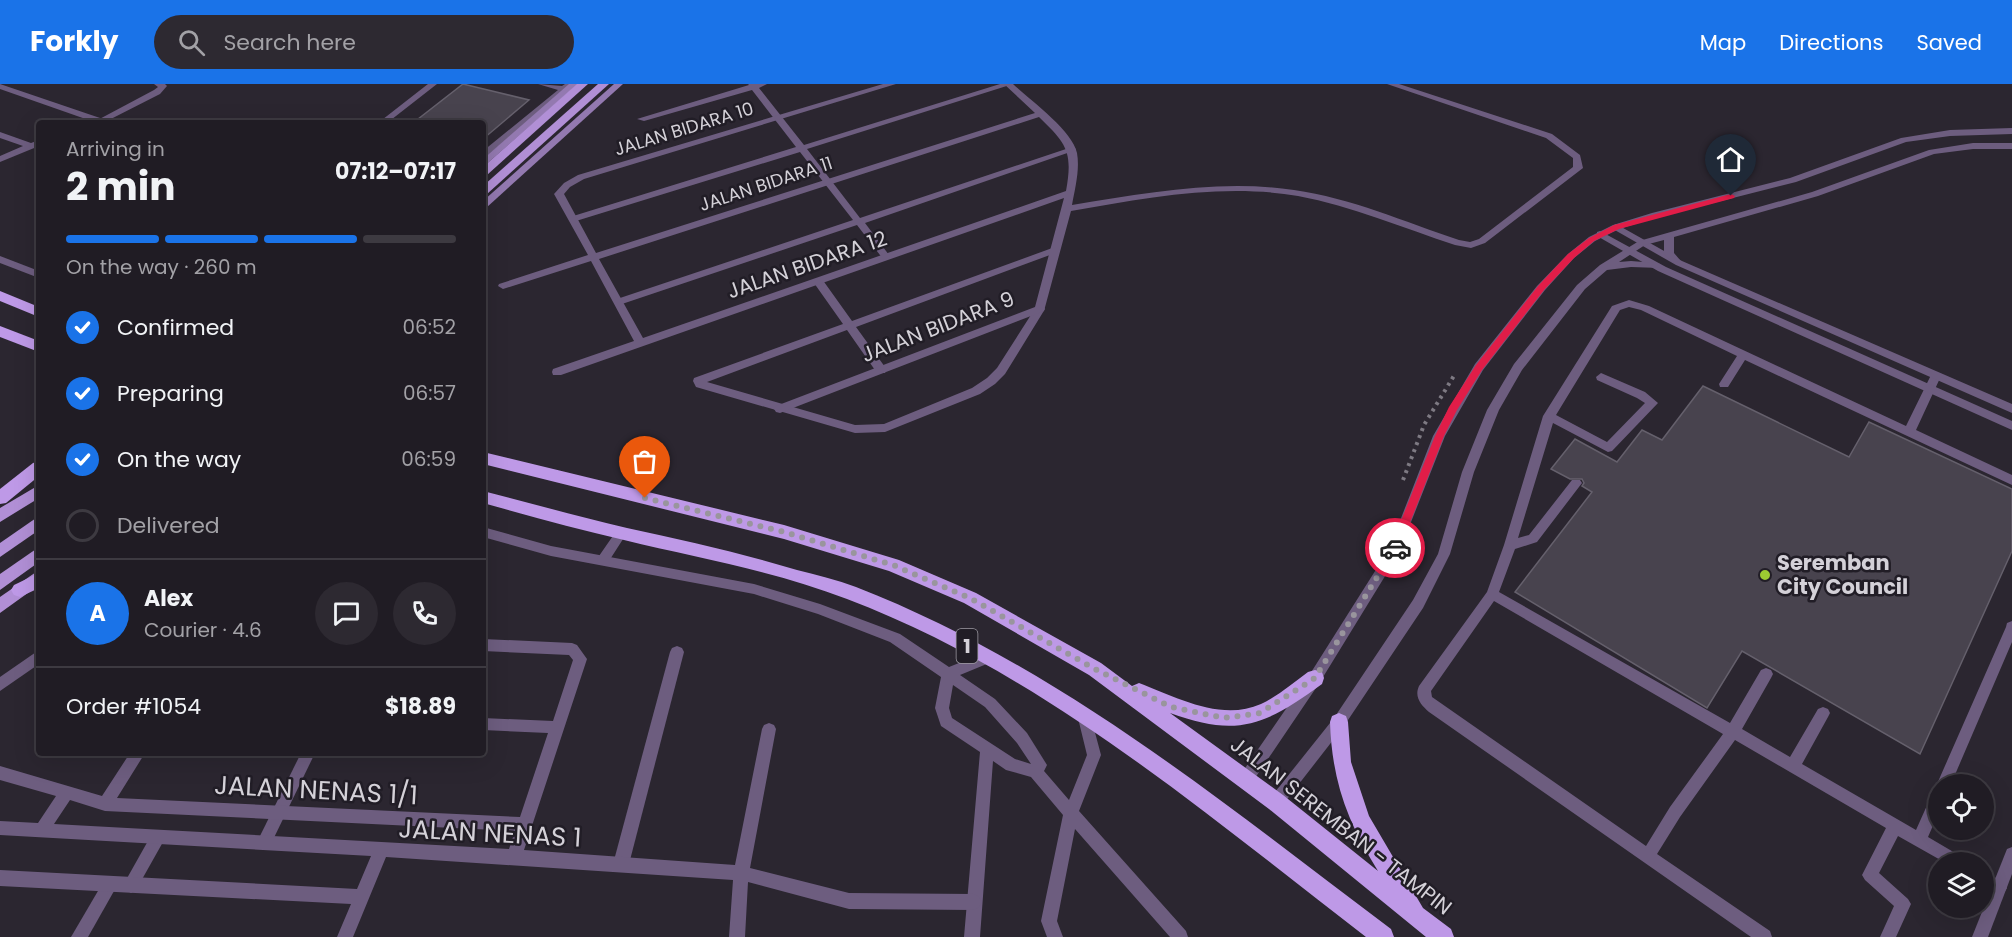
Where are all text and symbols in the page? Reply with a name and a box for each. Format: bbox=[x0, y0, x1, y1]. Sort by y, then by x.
search box bbox=[154, 15, 574, 69]
text: Forkly bbox=[30, 22, 118, 61]
icon: search bbox=[175, 26, 208, 59]
text: Search here bbox=[223, 27, 356, 58]
text: Map bbox=[1700, 28, 1746, 57]
text: Directions bbox=[1779, 28, 1883, 57]
text: Saved bbox=[1916, 28, 1982, 57]
street label: JALAN BIDARA 10 bbox=[611, 95, 757, 162]
pin bbox=[1705, 134, 1756, 196]
text: Arriving in bbox=[66, 135, 165, 163]
icon: home bbox=[1714, 143, 1747, 176]
street label: JALAN BIDARA 11 bbox=[696, 150, 836, 217]
text: 07:12–07:17 bbox=[335, 156, 456, 187]
text: 2 min bbox=[66, 159, 176, 214]
street label: JALAN BIDARA 12 bbox=[723, 224, 891, 305]
text: On the way · 260 m bbox=[66, 253, 256, 281]
street label: JALAN BIDARA 9 bbox=[857, 284, 1018, 369]
icon: check bbox=[66, 311, 99, 344]
text: Confirmed bbox=[117, 312, 234, 343]
text: 06:52 bbox=[402, 313, 456, 341]
icon: check bbox=[66, 377, 99, 410]
text: Preparing bbox=[117, 378, 224, 409]
text: 06:57 bbox=[403, 379, 456, 407]
pin bbox=[619, 436, 670, 498]
icon: check bbox=[66, 443, 99, 476]
text: On the way bbox=[117, 444, 241, 475]
text: 06:59 bbox=[401, 445, 456, 473]
icon: bag bbox=[628, 445, 661, 478]
text: Delivered bbox=[117, 510, 220, 541]
courier bbox=[1365, 518, 1425, 578]
icon: car bbox=[1379, 532, 1412, 565]
place label: Seremban City Council bbox=[1777, 548, 1908, 601]
marker: Seremban City Council bbox=[1758, 568, 1772, 582]
button: chat bbox=[315, 582, 378, 645]
button: phone bbox=[393, 582, 456, 645]
text: Alex bbox=[144, 583, 193, 614]
text: A bbox=[89, 598, 106, 629]
text: Courier · 4.6 bbox=[144, 616, 262, 644]
road number: 1 bbox=[956, 629, 978, 663]
text: Order #1054 bbox=[66, 691, 201, 722]
text: $18.89 bbox=[385, 691, 456, 722]
street label: JALAN SEREMBAN - TAMPIN bbox=[1224, 730, 1458, 921]
street label: JALAN NENAS 1/1 bbox=[213, 767, 419, 813]
map controls bbox=[1928, 774, 1994, 918]
button: locate bbox=[1928, 774, 1994, 840]
street label: JALAN NENAS 1 bbox=[398, 810, 582, 856]
button: layers bbox=[1928, 852, 1994, 918]

